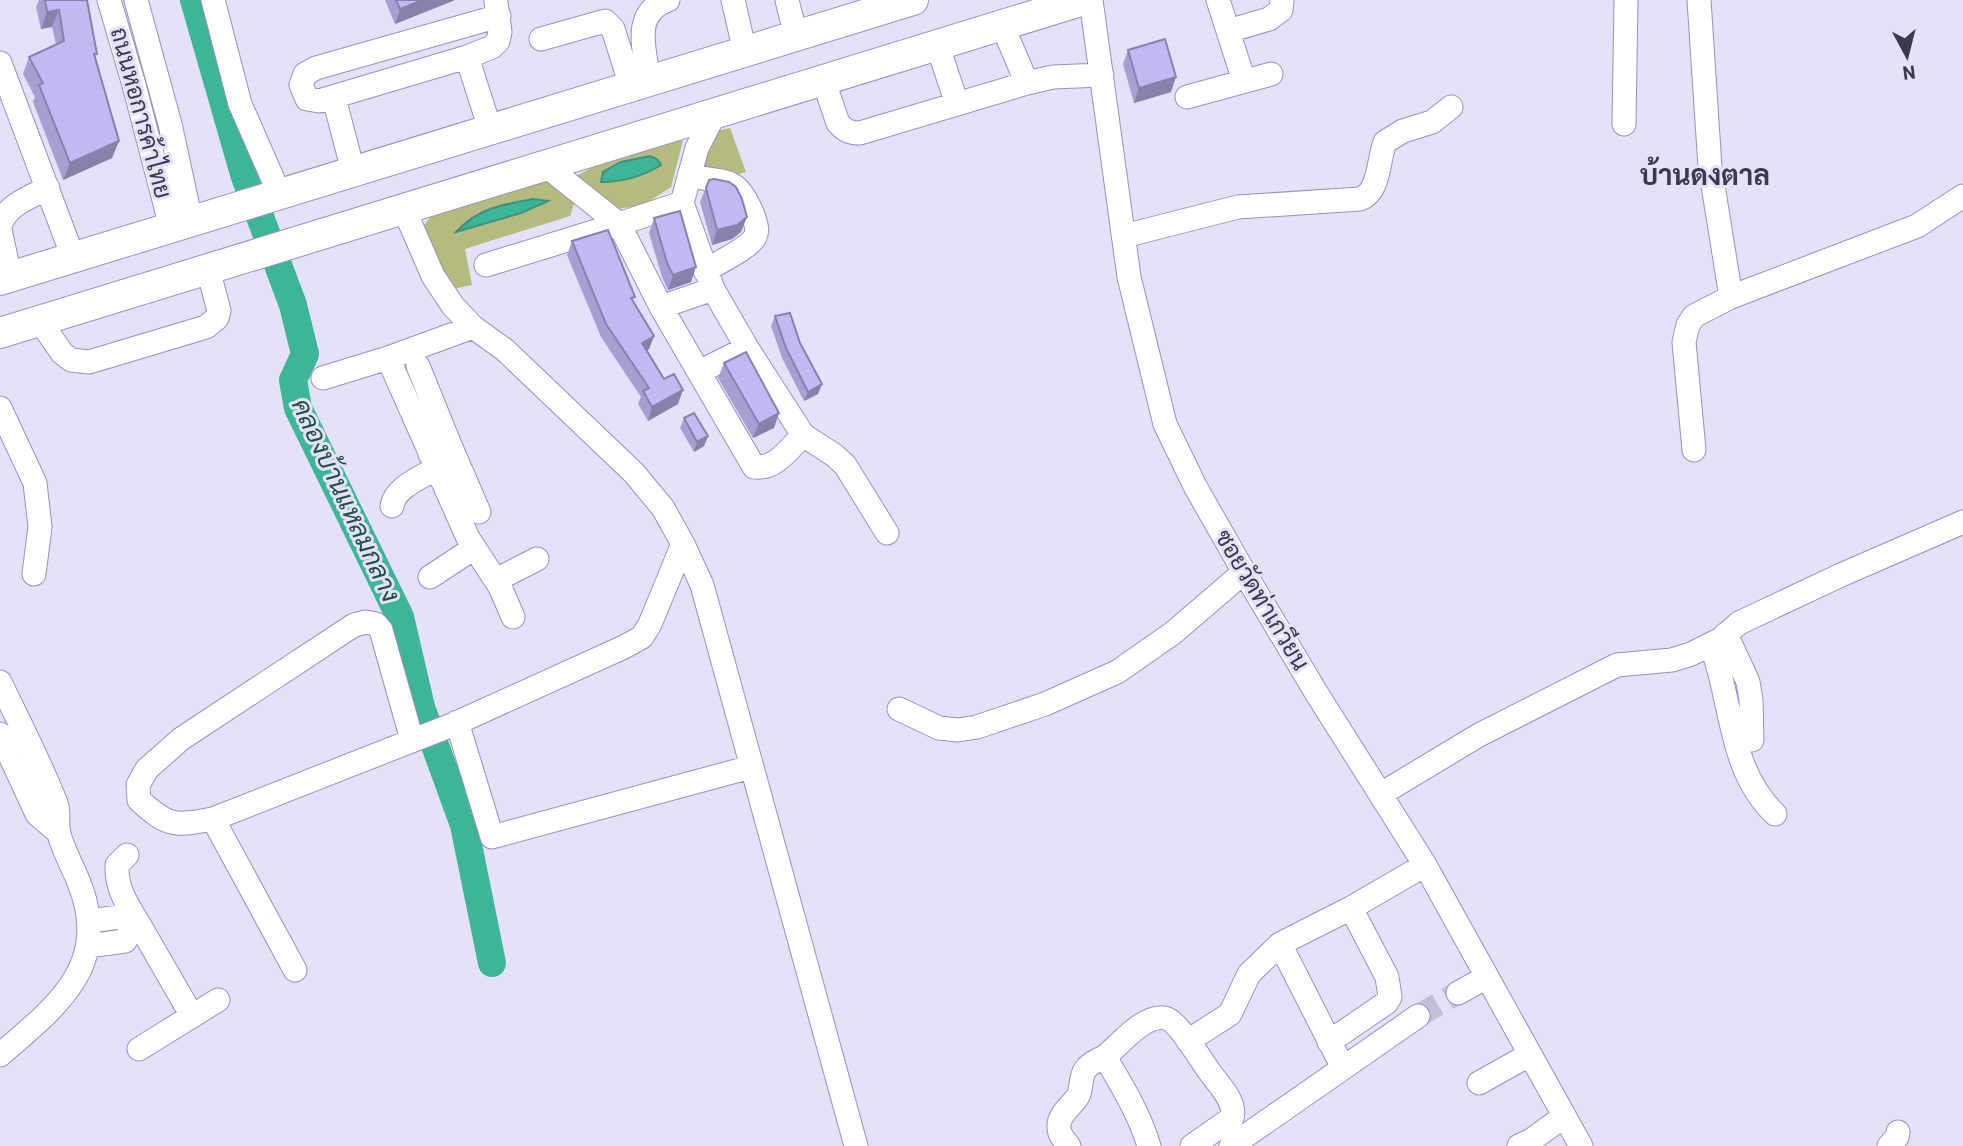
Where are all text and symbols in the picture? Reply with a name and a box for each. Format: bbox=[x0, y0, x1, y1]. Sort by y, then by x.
north arrow bbox=[1872, 21, 1942, 91]
street label: ถนนหอการค้าไทย bbox=[106, 24, 179, 201]
text: N bbox=[1901, 61, 1917, 86]
district label: บ้านดงตาล bbox=[1640, 156, 1770, 191]
water label: คลองบ้านแหลมกลาง bbox=[287, 393, 408, 606]
street label: ซอยวัดท่าเกวียน bbox=[1210, 524, 1317, 675]

